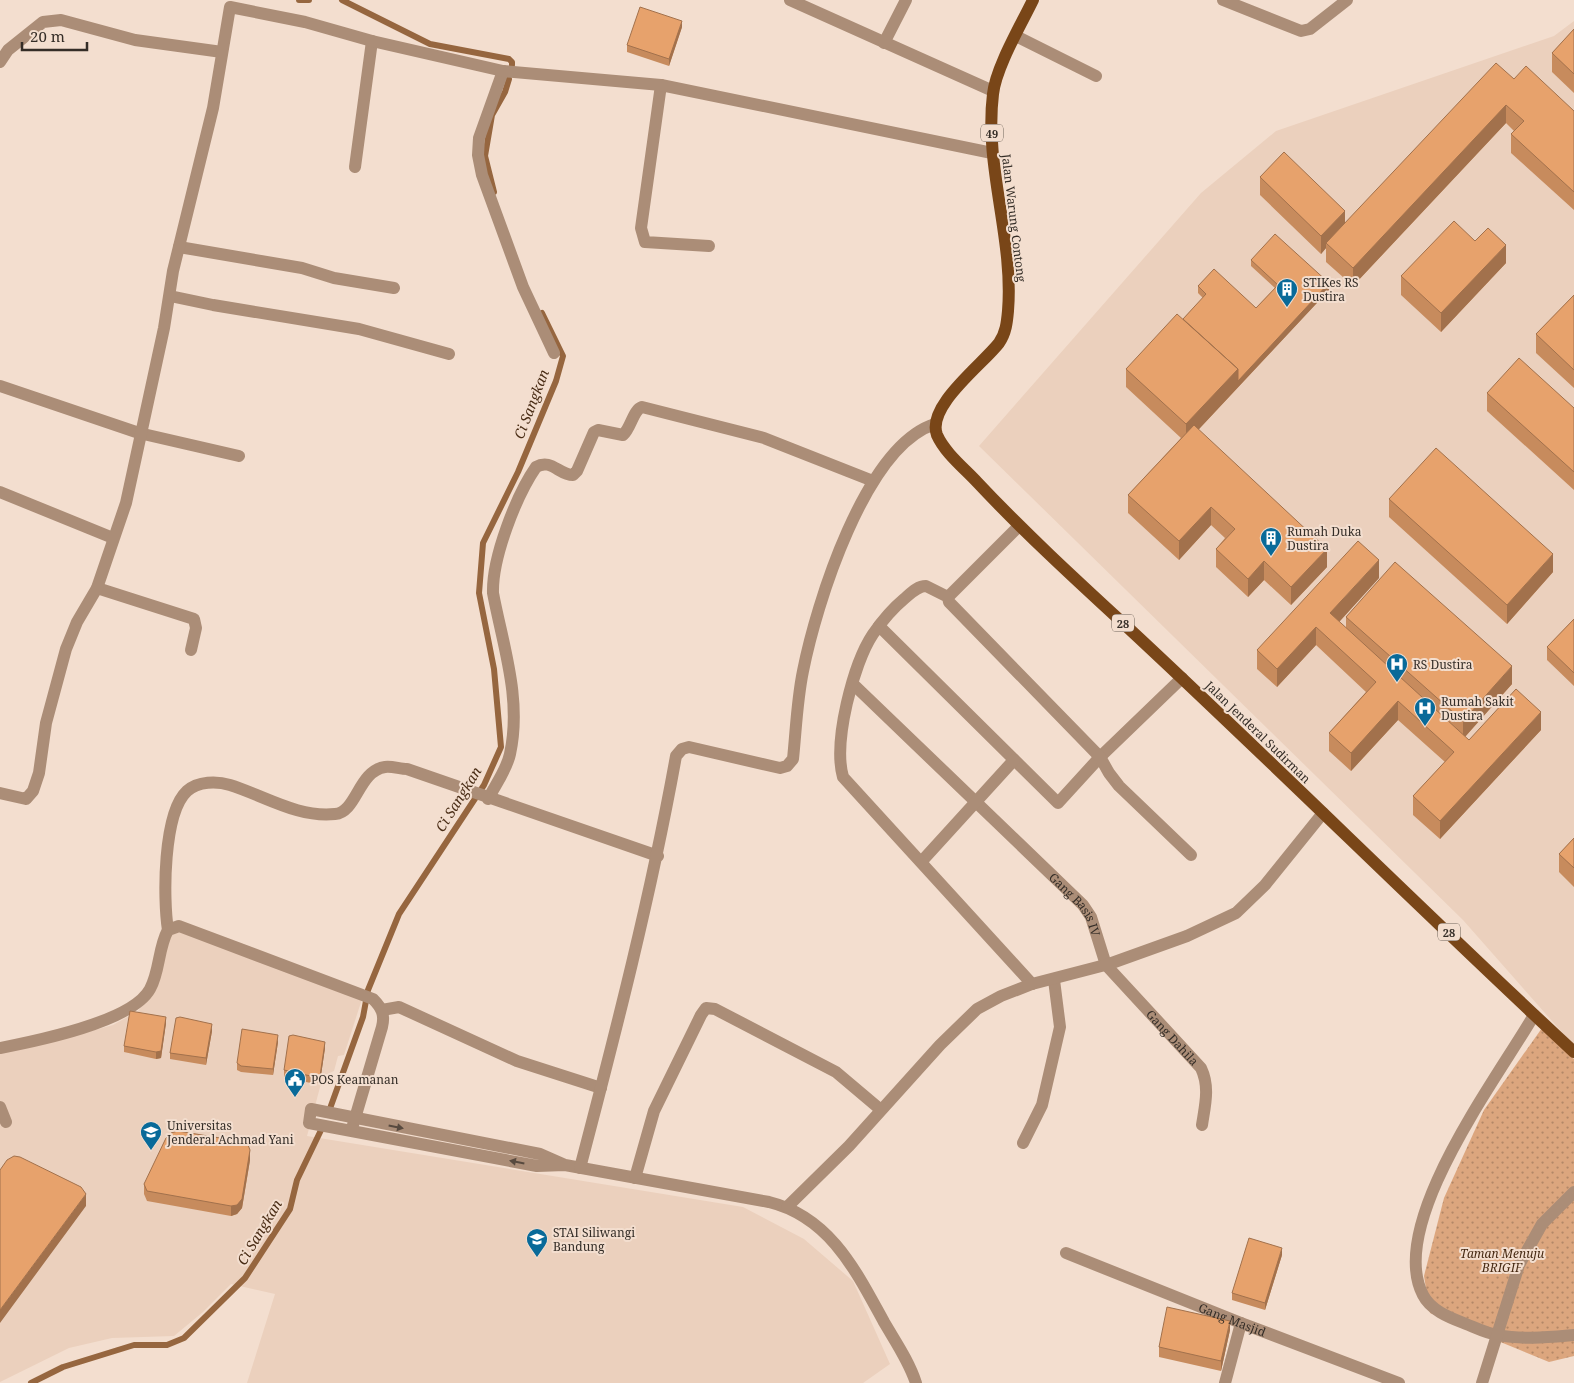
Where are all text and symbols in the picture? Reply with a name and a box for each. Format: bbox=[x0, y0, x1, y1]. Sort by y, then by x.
scale bar bbox=[22, 20, 88, 52]
text: 20 m bbox=[30, 26, 65, 46]
road number: 49 bbox=[981, 125, 1003, 142]
street label: Jalan Warung Contong bbox=[998, 152, 1030, 284]
place label: STIKes RS Dustira bbox=[1303, 274, 1359, 305]
building icon: STIKes RS Dustira bbox=[1275, 277, 1299, 308]
water label: Ci Sangkan bbox=[509, 366, 553, 441]
place label: Rumah Duka Dustira bbox=[1287, 523, 1362, 554]
building icon: Rumah Duka Dustira bbox=[1259, 526, 1283, 557]
road number: 28 bbox=[1112, 614, 1134, 632]
hospital icon: RS Dustira bbox=[1385, 652, 1409, 683]
place label: RS Dustira bbox=[1413, 656, 1473, 673]
street label: Jalan Jenderal Sudirman bbox=[1201, 676, 1315, 787]
place label: Rumah Sakit Dustira bbox=[1441, 693, 1514, 724]
hospital icon: Rumah Sakit Dustira bbox=[1413, 696, 1437, 727]
water label: Ci Sangkan bbox=[431, 762, 486, 835]
street label: Gang Basis IV bbox=[1046, 869, 1105, 939]
road number: 28 bbox=[1438, 924, 1460, 940]
street label: Gang Dahila bbox=[1143, 1006, 1203, 1069]
public building icon: POS Keamanan bbox=[283, 1067, 307, 1098]
place label: POS Keamanan bbox=[311, 1071, 399, 1088]
place label: Universitas Jenderal Achmad Yani bbox=[166, 1117, 294, 1148]
school or university icon: Universitas Jenderal Achmad Yani bbox=[139, 1120, 163, 1151]
one-way arrow bbox=[389, 1123, 405, 1131]
one-way arrow bbox=[508, 1157, 524, 1165]
water label: Ci Sangkan bbox=[232, 1195, 286, 1268]
place label: STAI Siliwangi Bandung bbox=[553, 1224, 635, 1255]
school or university icon: STAI Siliwangi Bandung bbox=[525, 1227, 549, 1258]
park label: Taman Menuju BRIGIF bbox=[1460, 1245, 1544, 1276]
street label: Gang Masjid bbox=[1196, 1298, 1269, 1340]

